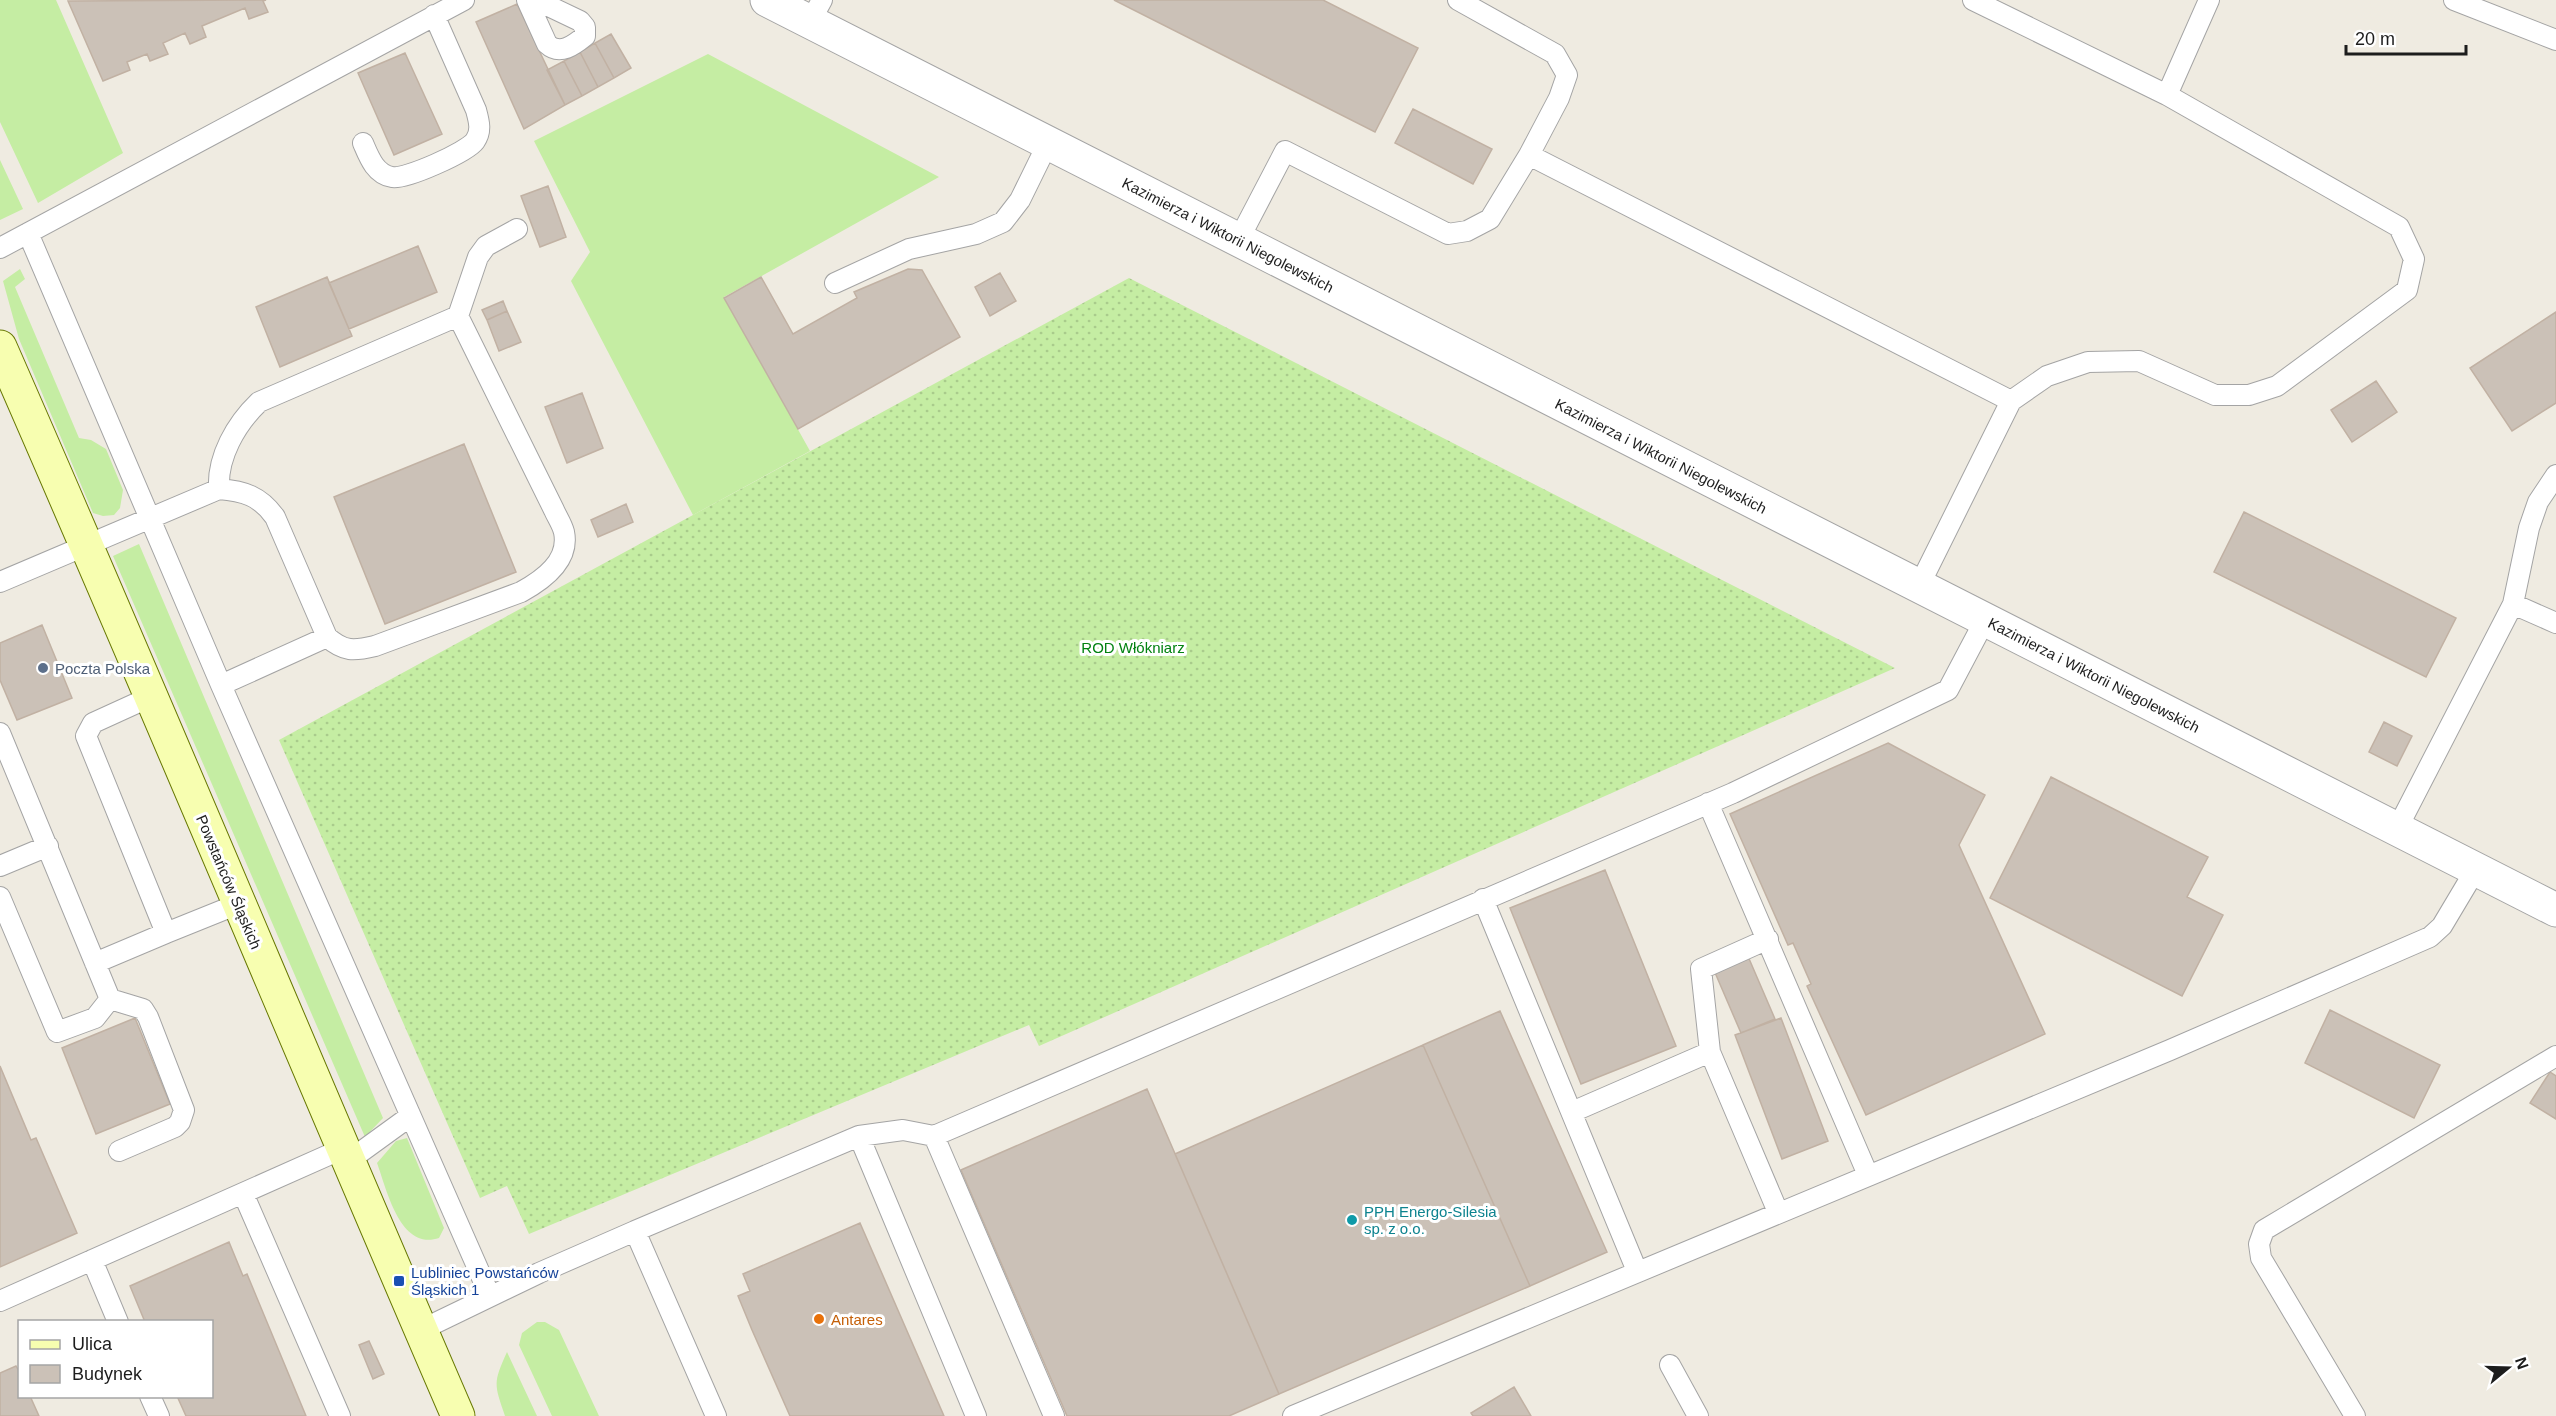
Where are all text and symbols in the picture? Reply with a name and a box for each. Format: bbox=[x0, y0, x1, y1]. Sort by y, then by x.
scale bar bbox=[2346, 18, 2466, 56]
text: 20 m bbox=[2355, 29, 2395, 49]
street label: Kazimierza i Wiktorii Niegolewskich bbox=[1119, 174, 1337, 296]
street label: Kazimierza i Wiktorii Niegolewskich bbox=[1552, 395, 1770, 517]
street label: Kazimierza i Wiktorii Niegolewskich bbox=[1985, 614, 2203, 736]
park label: ROD Włókniarz bbox=[1081, 639, 1185, 656]
place label: Poczta Polska bbox=[55, 660, 151, 677]
marker: Poczta Polska bbox=[36, 661, 50, 675]
street label: Powstańców Śląskich bbox=[193, 812, 265, 952]
place label: PPH Energo-Silesia sp. z o.o. bbox=[1364, 1203, 1497, 1237]
marker: PPH Energo-Silesia sp. z o.o. bbox=[1345, 1213, 1359, 1227]
place label: Lubliniec Powstańców Śląskich 1 bbox=[411, 1264, 559, 1298]
marker: Lubliniec Powstańców Śląskich 1 bbox=[392, 1274, 406, 1288]
place label: Antares bbox=[831, 1311, 883, 1328]
marker: Antares bbox=[812, 1312, 826, 1326]
legend bbox=[18, 1320, 213, 1398]
text: Ulica bbox=[72, 1334, 113, 1354]
north arrow bbox=[2478, 1338, 2538, 1398]
text: N bbox=[2512, 1355, 2532, 1372]
text: Budynek bbox=[72, 1364, 143, 1384]

